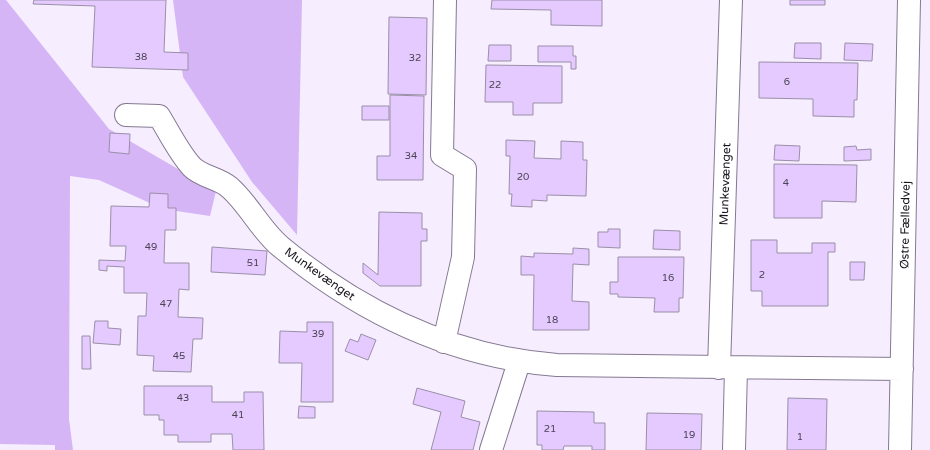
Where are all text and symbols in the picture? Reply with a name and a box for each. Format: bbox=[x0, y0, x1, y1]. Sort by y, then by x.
house number: 38 bbox=[135, 51, 147, 63]
house number: 32 bbox=[409, 52, 421, 64]
house number: 6 bbox=[784, 76, 790, 88]
house number: 22 bbox=[489, 79, 501, 91]
street label: Munkevænget bbox=[717, 142, 733, 226]
house number: 34 bbox=[405, 150, 417, 162]
house number: 20 bbox=[517, 171, 529, 183]
house number: 4 bbox=[783, 177, 789, 189]
street label: Østre Fælledvej bbox=[897, 181, 913, 269]
house number: 49 bbox=[145, 241, 157, 253]
street label: Munkevænget bbox=[282, 245, 358, 304]
house number: 51 bbox=[247, 257, 259, 269]
house number: 2 bbox=[759, 269, 765, 281]
house number: 16 bbox=[662, 272, 674, 284]
house number: 47 bbox=[160, 298, 172, 310]
house number: 18 bbox=[546, 314, 558, 326]
house number: 39 bbox=[312, 328, 324, 340]
house number: 45 bbox=[173, 350, 185, 362]
house number: 43 bbox=[177, 392, 189, 404]
house number: 41 bbox=[232, 409, 244, 421]
house number: 21 bbox=[544, 423, 556, 435]
house number: 19 bbox=[683, 429, 695, 441]
house number: 1 bbox=[797, 431, 803, 443]

